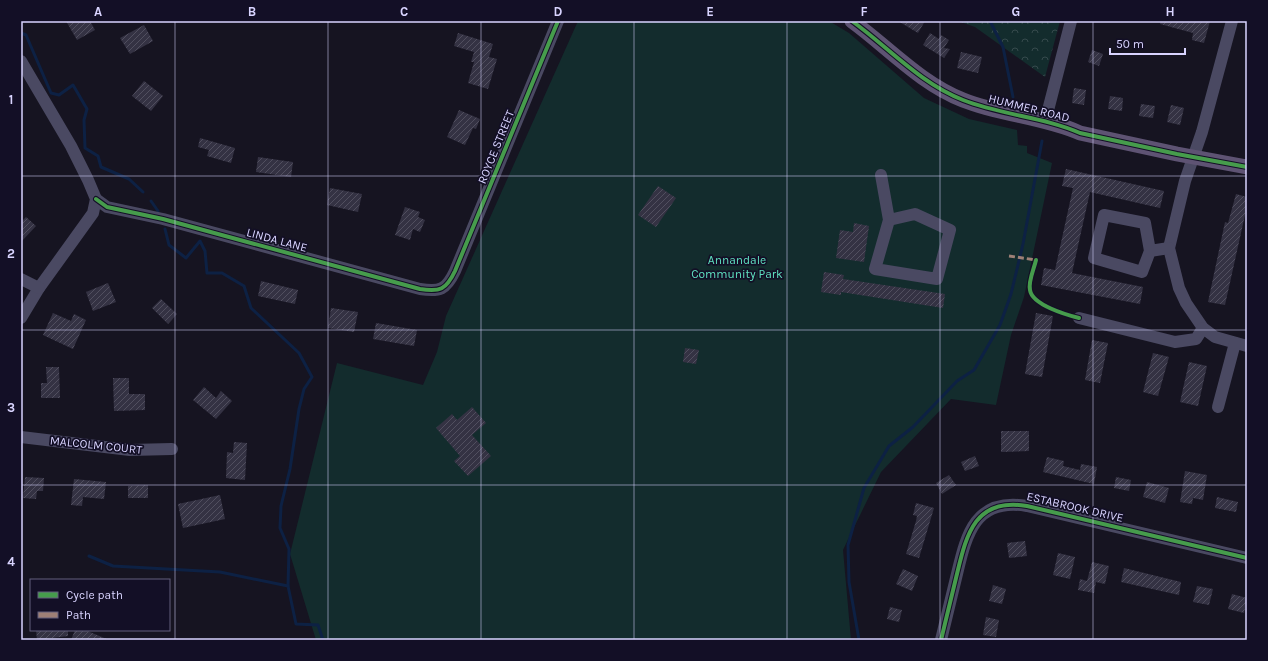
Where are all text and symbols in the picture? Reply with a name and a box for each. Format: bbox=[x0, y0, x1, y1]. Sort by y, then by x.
text: A bbox=[94, 4, 102, 19]
text: B bbox=[248, 4, 256, 19]
text: C bbox=[400, 4, 408, 19]
text: D bbox=[554, 4, 563, 19]
text: E bbox=[706, 4, 714, 19]
text: F bbox=[860, 4, 868, 19]
text: G bbox=[1012, 4, 1020, 19]
text: H bbox=[1165, 4, 1175, 19]
scale bar bbox=[1110, 30, 1185, 56]
text: 50 m bbox=[1116, 37, 1144, 51]
street label: HUMMER ROAD bbox=[987, 91, 1071, 125]
text: 1 bbox=[9, 92, 13, 107]
street label: ROYCE STREET bbox=[475, 108, 517, 186]
street label: LINDA LANE bbox=[245, 225, 309, 255]
text: 2 bbox=[7, 246, 15, 261]
park label: Annandale Community Park bbox=[691, 253, 783, 281]
text: 3 bbox=[7, 400, 15, 415]
street label: MALCOLM COURT bbox=[49, 433, 143, 457]
street label: ESTABROOK DRIVE bbox=[1025, 489, 1125, 525]
text: 4 bbox=[7, 554, 15, 569]
legend bbox=[30, 579, 170, 631]
text: Cycle path bbox=[66, 588, 123, 602]
text: Path bbox=[66, 608, 91, 622]

